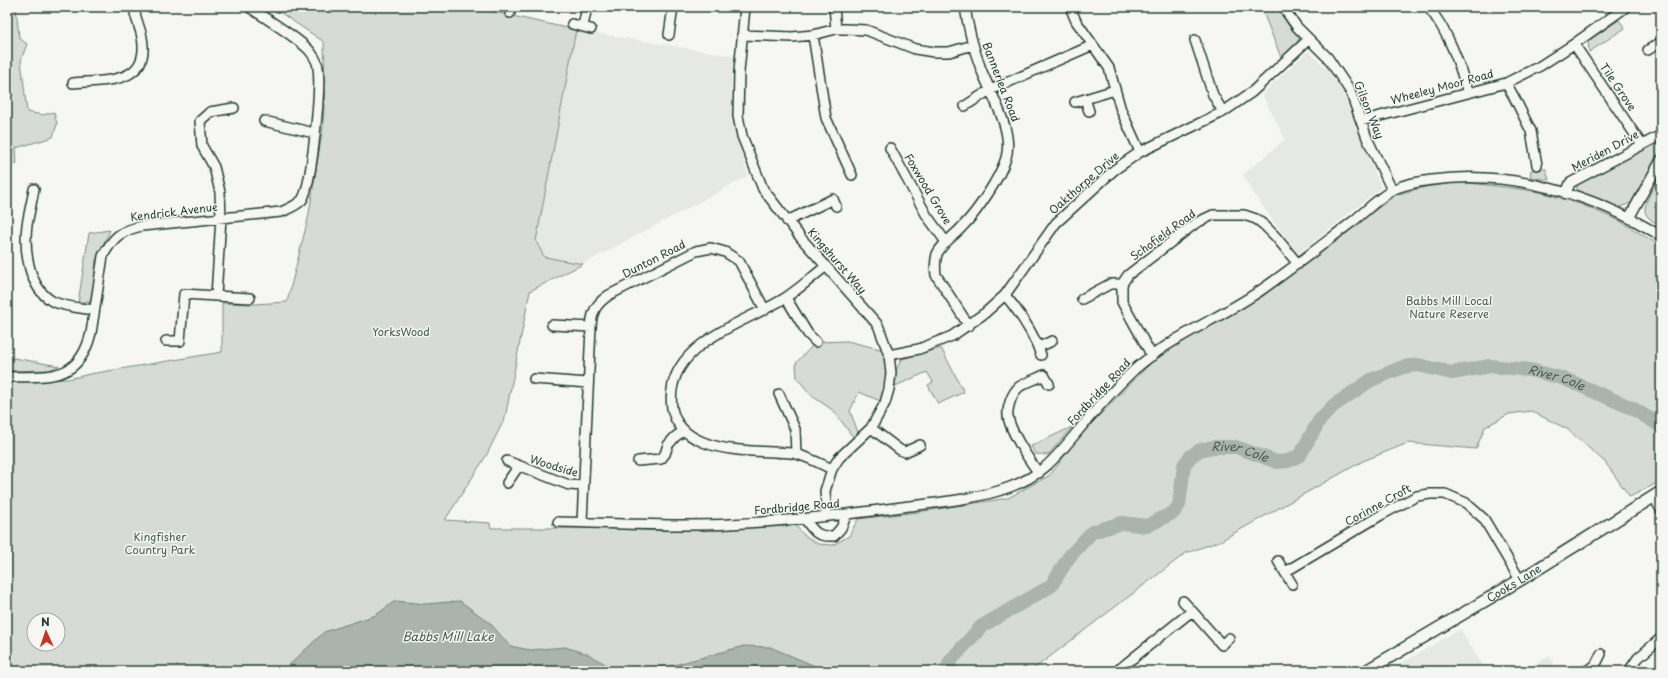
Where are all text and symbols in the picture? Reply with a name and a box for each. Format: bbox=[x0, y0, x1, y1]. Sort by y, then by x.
street label: Bannerlea Road bbox=[978, 39, 1025, 124]
street label: Tile Grove bbox=[1596, 59, 1641, 114]
street label: Wheeley Moor Road bbox=[1389, 65, 1495, 108]
street label: Gilson Way bbox=[1350, 78, 1389, 141]
street label: Meriden Drive bbox=[1568, 126, 1642, 175]
street label: Oakthorpe Drive bbox=[1045, 147, 1123, 218]
street label: Foxwood Grove bbox=[900, 150, 956, 228]
street label: Kendrick Avenue bbox=[129, 198, 219, 225]
street label: Schofield Road bbox=[1126, 205, 1199, 264]
street label: Kingshurst Way bbox=[804, 224, 871, 297]
street label: Dunton Road bbox=[619, 235, 688, 282]
park label: Babbs Mill Local Nature Reserve bbox=[1406, 292, 1492, 322]
park label: YorksWood bbox=[372, 323, 430, 340]
street label: Fordbridge Road bbox=[1063, 354, 1134, 429]
water label: River Cole bbox=[1526, 360, 1588, 395]
water label: River Cole bbox=[1211, 437, 1272, 466]
street label: Woodside bbox=[528, 450, 580, 481]
street label: Corinne Croft bbox=[1342, 479, 1414, 530]
street label: Fordbridge Road bbox=[753, 494, 841, 519]
park label: Kingfisher Country Park bbox=[124, 528, 196, 558]
street label: Cooks Lane bbox=[1483, 560, 1544, 606]
north arrow bbox=[26, 612, 66, 652]
text: N bbox=[41, 613, 51, 630]
water label: Babbs Mill Lake bbox=[402, 627, 494, 645]

